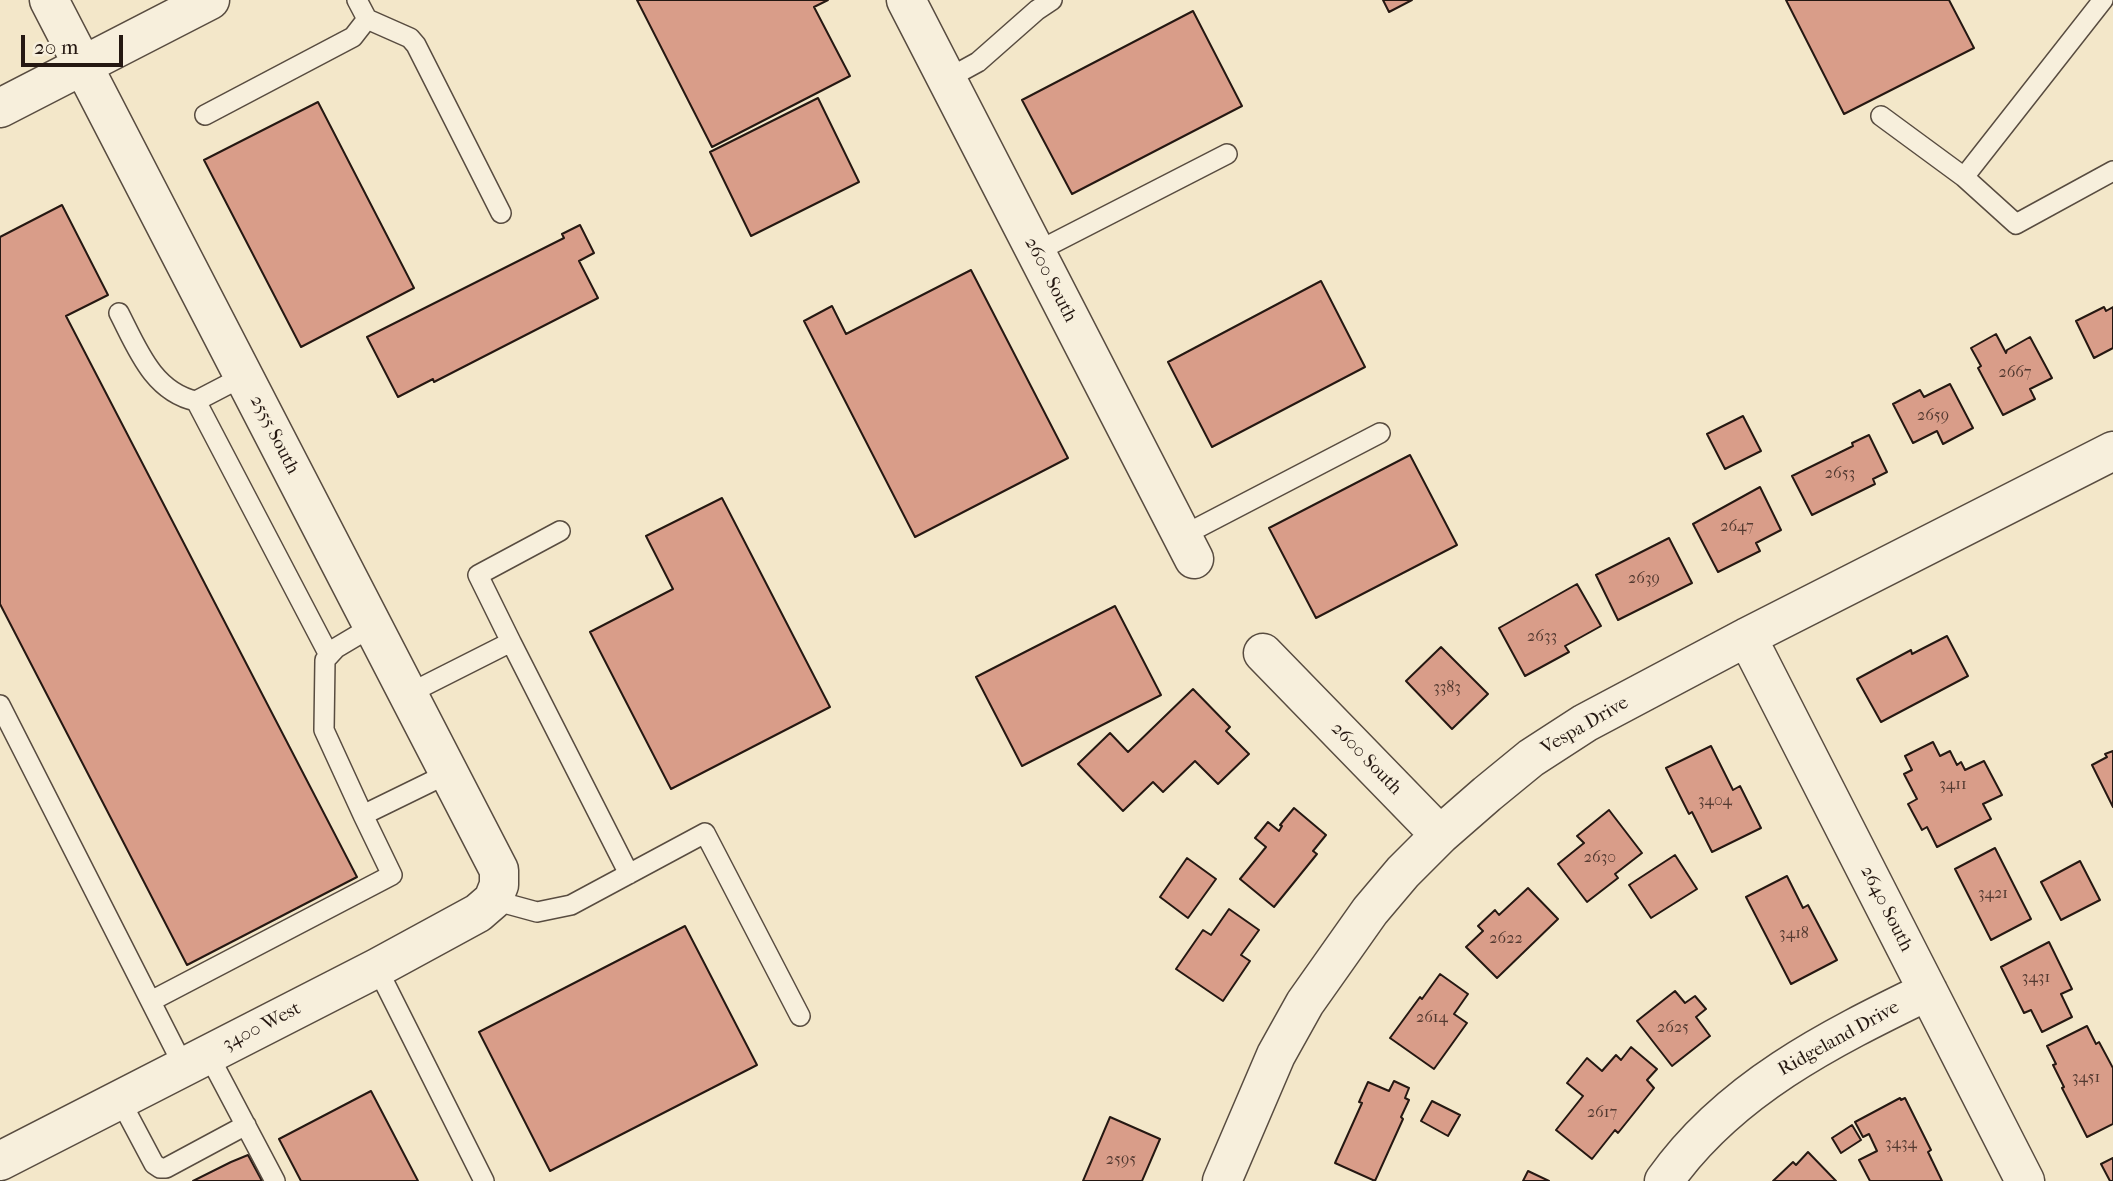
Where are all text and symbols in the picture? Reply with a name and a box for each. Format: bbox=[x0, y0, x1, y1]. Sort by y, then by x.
scale bar bbox=[24, 21, 126, 65]
text: 20 m bbox=[34, 35, 78, 59]
street label: 2600 South bbox=[1019, 234, 1081, 326]
house number: 2667 bbox=[1998, 363, 2032, 383]
street label: 2555 South bbox=[244, 392, 304, 478]
house number: 2659 bbox=[1917, 406, 1949, 426]
house number: 2653 bbox=[1825, 464, 1855, 484]
house number: 2647 bbox=[1720, 517, 1754, 537]
house number: 2639 bbox=[1628, 569, 1660, 589]
house number: 2633 bbox=[1527, 627, 1557, 647]
house number: 3383 bbox=[1433, 678, 1461, 698]
street label: Vespa Drive bbox=[1537, 692, 1633, 760]
street label: 2600 South bbox=[1326, 718, 1406, 800]
house number: 3411 bbox=[1939, 775, 1967, 795]
house number: 3404 bbox=[1698, 791, 1732, 811]
house number: 2630 bbox=[1584, 848, 1616, 868]
street label: 2640 South bbox=[1855, 862, 1917, 956]
house number: 3421 bbox=[1978, 884, 2008, 904]
house number: 3418 bbox=[1779, 924, 1809, 944]
house number: 2622 bbox=[1489, 929, 1523, 949]
house number: 3431 bbox=[2022, 968, 2050, 988]
street label: Ridgeland Drive bbox=[1774, 996, 1904, 1082]
street label: 3400 West bbox=[219, 998, 305, 1056]
house number: 2614 bbox=[1416, 1008, 1448, 1028]
house number: 2625 bbox=[1657, 1018, 1689, 1038]
house number: 3451 bbox=[2072, 1068, 2100, 1088]
house number: 2617 bbox=[1587, 1103, 1617, 1123]
house number: 3434 bbox=[1885, 1134, 1917, 1154]
house number: 2595 bbox=[1106, 1150, 1136, 1170]

